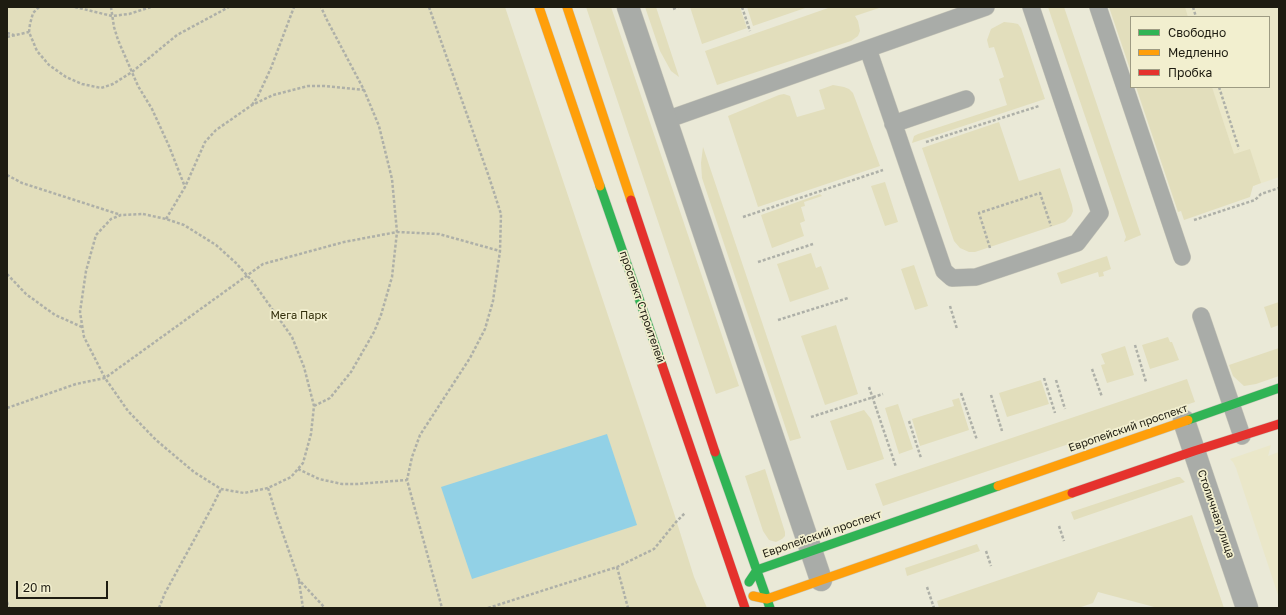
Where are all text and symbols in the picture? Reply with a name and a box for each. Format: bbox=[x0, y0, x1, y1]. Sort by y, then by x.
legend bbox=[1130, 16, 1270, 88]
text: Свободно bbox=[1168, 25, 1226, 40]
text: Медленно bbox=[1168, 45, 1228, 60]
text: Пробка bbox=[1168, 65, 1212, 80]
street label: проспект Строителей bbox=[617, 249, 667, 365]
park label: Мега Парк bbox=[270, 309, 328, 323]
street label: Европейский проспект bbox=[1067, 401, 1189, 455]
street label: Столичная улица bbox=[1195, 468, 1237, 560]
street label: Европейский проспект bbox=[761, 507, 883, 561]
scale bar bbox=[18, 573, 110, 599]
text: 20 m bbox=[23, 580, 51, 595]

